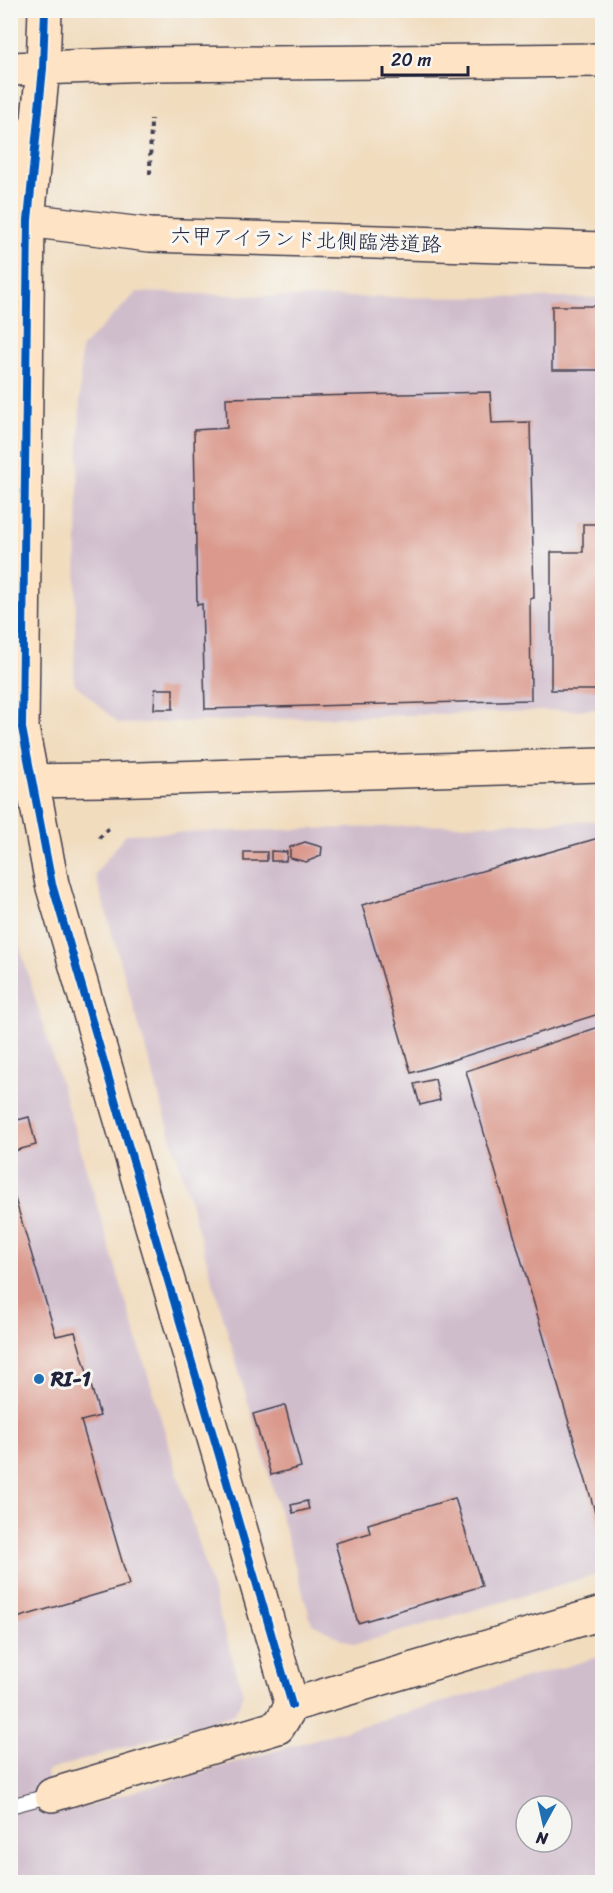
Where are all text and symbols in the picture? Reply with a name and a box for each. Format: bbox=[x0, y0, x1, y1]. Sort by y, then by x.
scale bar bbox=[382, 39, 468, 77]
text: 20 m bbox=[391, 44, 431, 76]
street label: 六甲アイランド北側臨港道路 bbox=[170, 216, 442, 264]
place label: RI-1 bbox=[50, 1360, 91, 1398]
marker: RI-1 bbox=[32, 1372, 46, 1386]
north arrow bbox=[514, 1794, 574, 1854]
text: N bbox=[534, 1823, 550, 1854]

